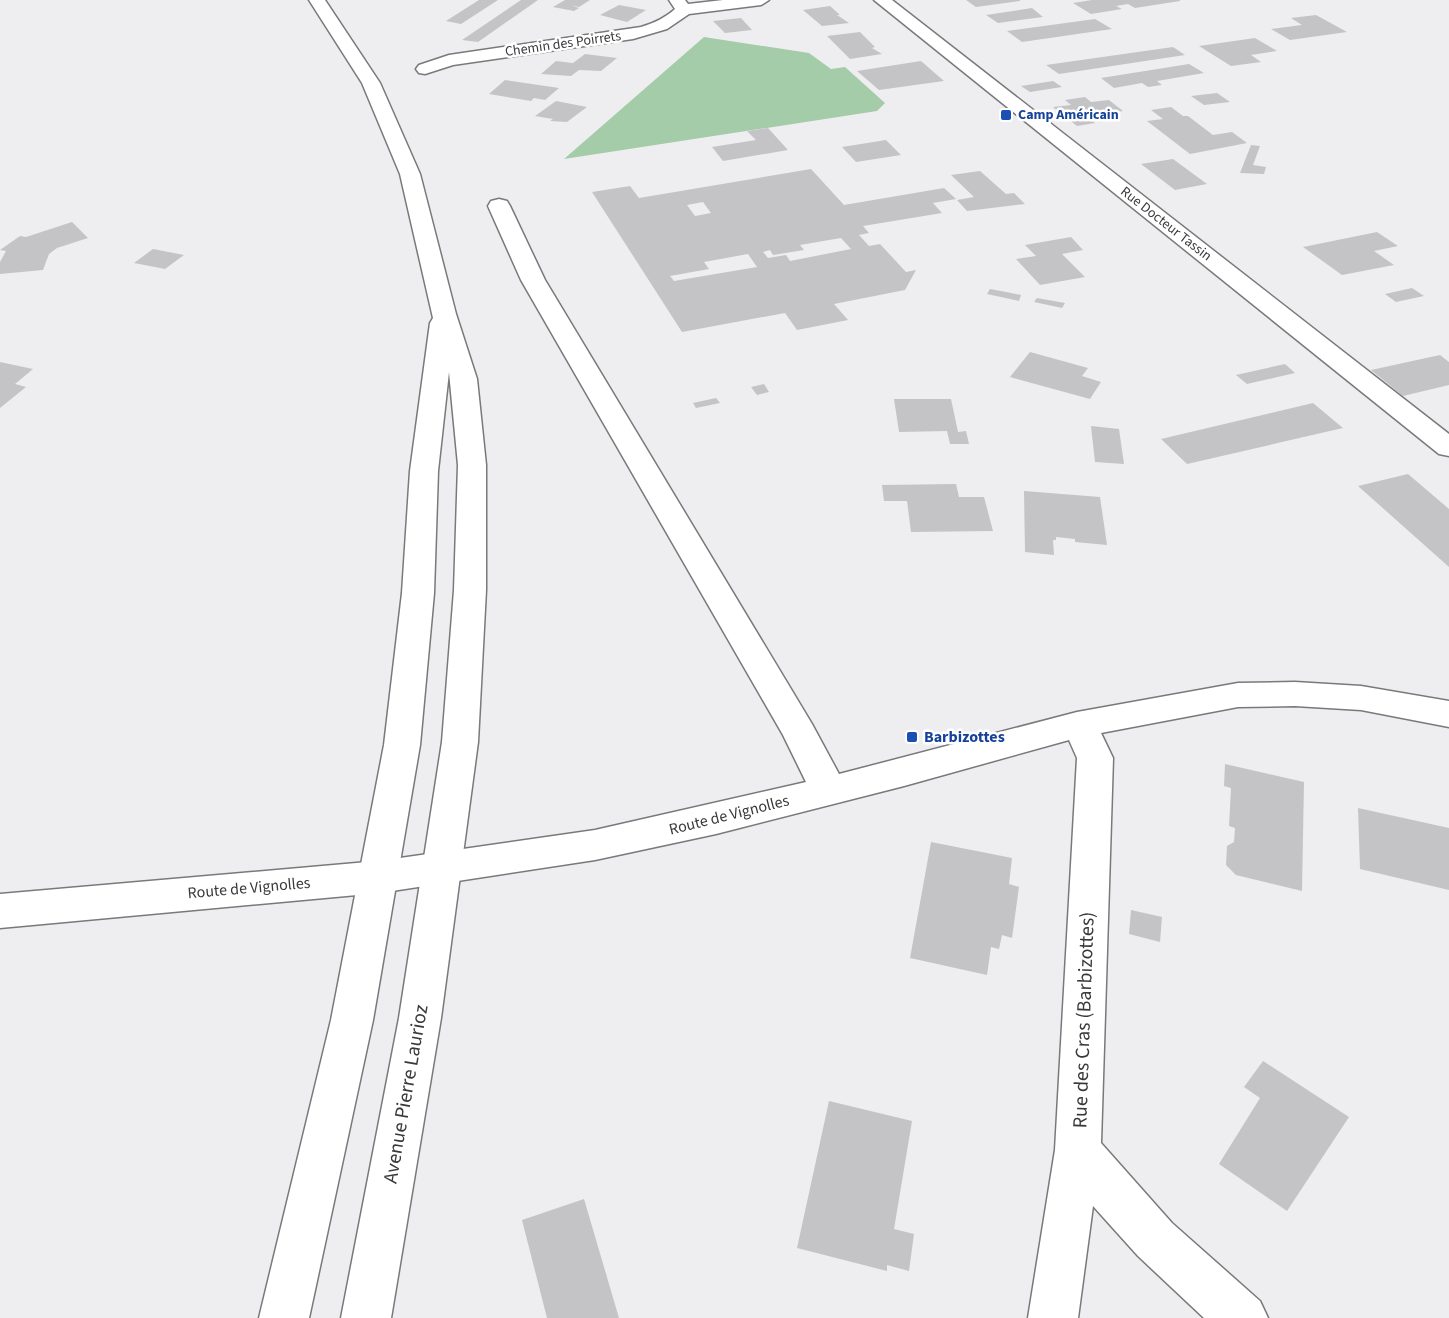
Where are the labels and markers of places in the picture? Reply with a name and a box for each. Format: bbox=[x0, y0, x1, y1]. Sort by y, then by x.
place label: Camp Américain bbox=[1018, 105, 1119, 125]
marker: Camp Américain bbox=[999, 108, 1013, 122]
place label: Barbizottes bbox=[924, 726, 1005, 748]
marker: Barbizottes bbox=[905, 730, 919, 744]

